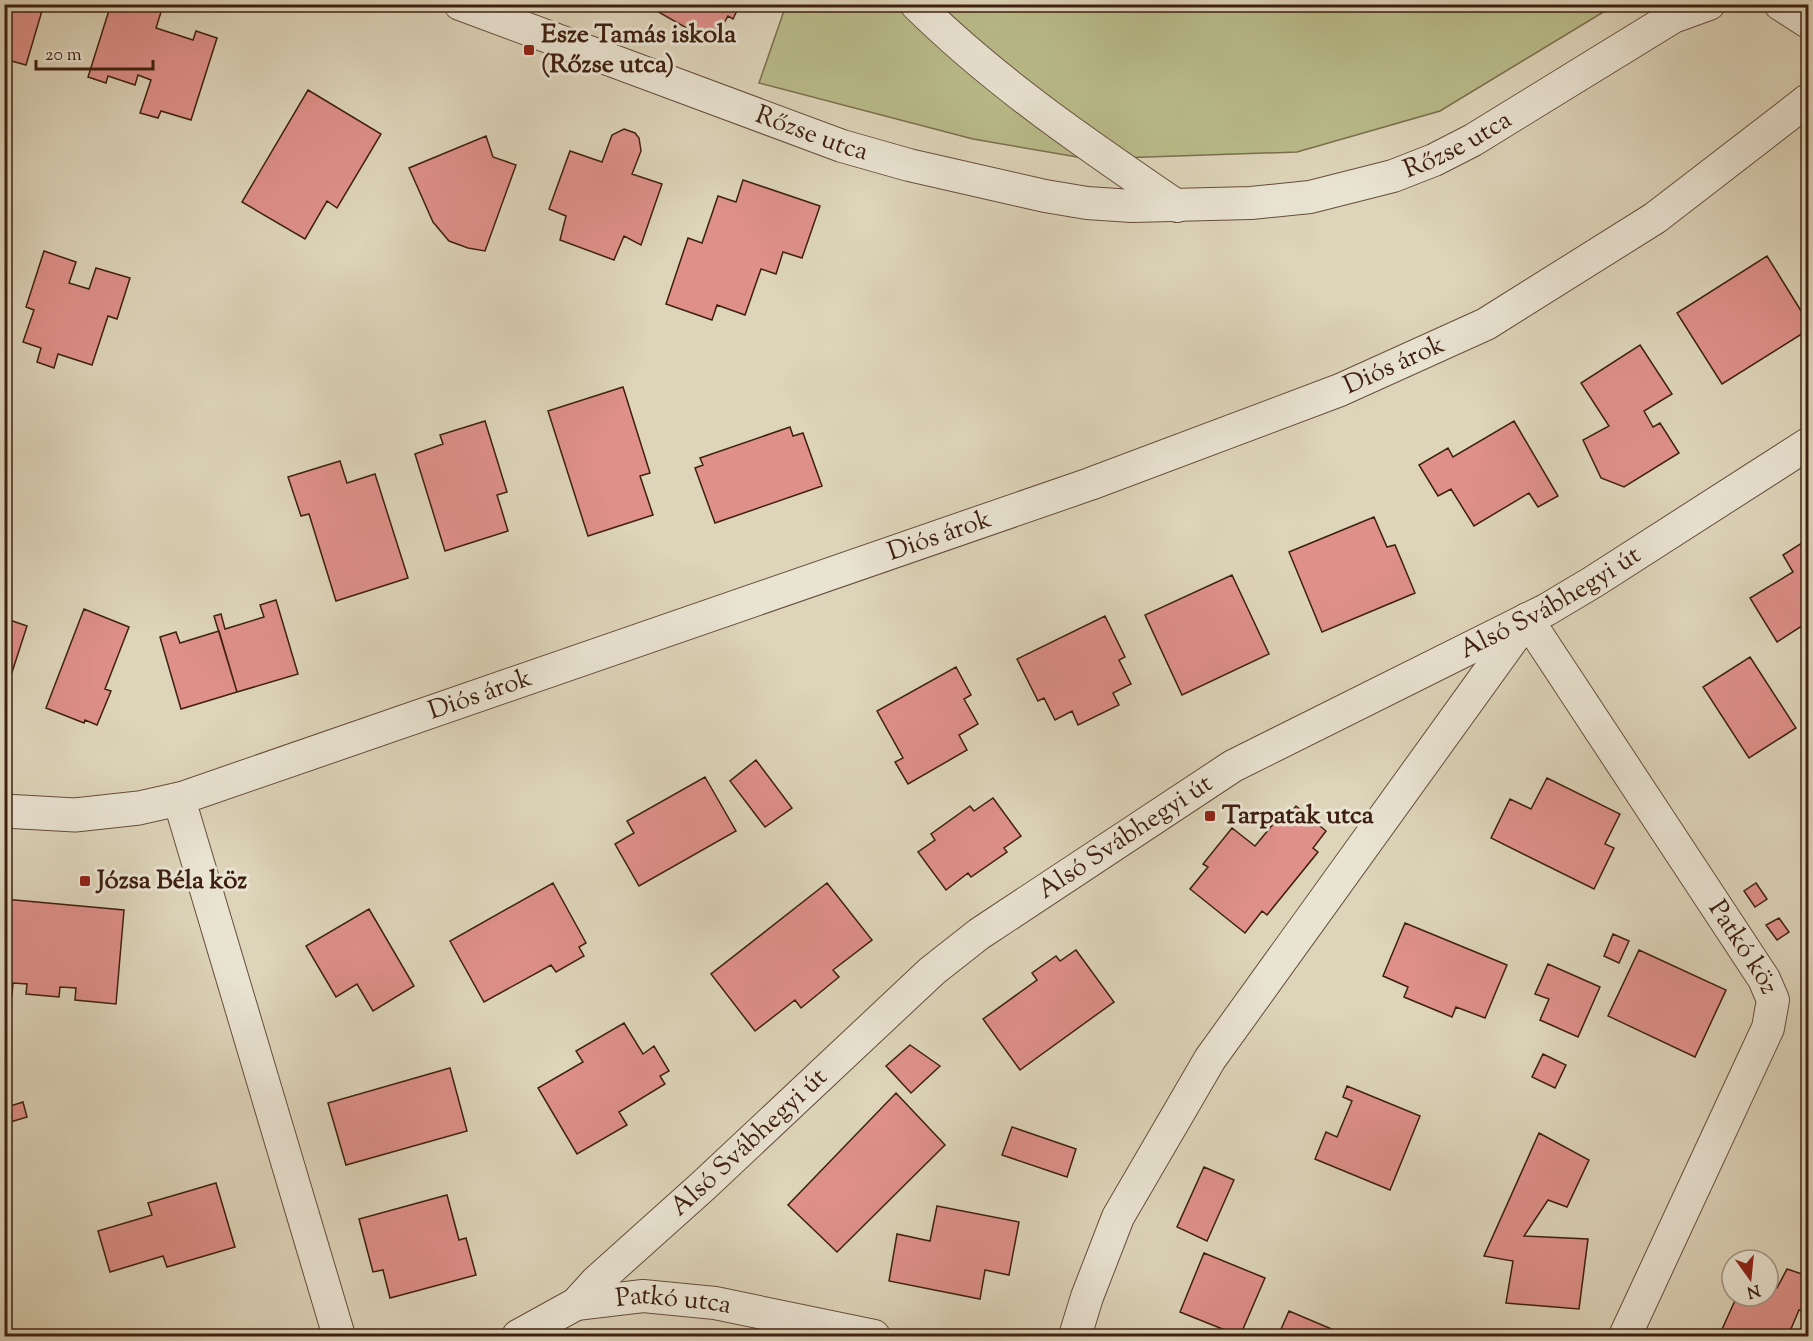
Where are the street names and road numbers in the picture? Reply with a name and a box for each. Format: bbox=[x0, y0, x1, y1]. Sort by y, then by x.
street label: Rőzse utca bbox=[750, 97, 872, 171]
street label: Rőzse utca bbox=[1398, 102, 1519, 189]
street label: Diós árok bbox=[1338, 326, 1451, 404]
street label: Diós árok bbox=[883, 501, 996, 571]
street label: Alsó Svábhegyi út bbox=[1453, 537, 1648, 669]
street label: Diós árok bbox=[423, 660, 537, 730]
street label: Alsó Svábhegyi út bbox=[1030, 766, 1220, 909]
street label: Patkó köz bbox=[1699, 893, 1787, 1001]
street label: Alsó Svábhegyi út bbox=[662, 1060, 836, 1225]
street label: Patkó utca bbox=[613, 1277, 735, 1324]

